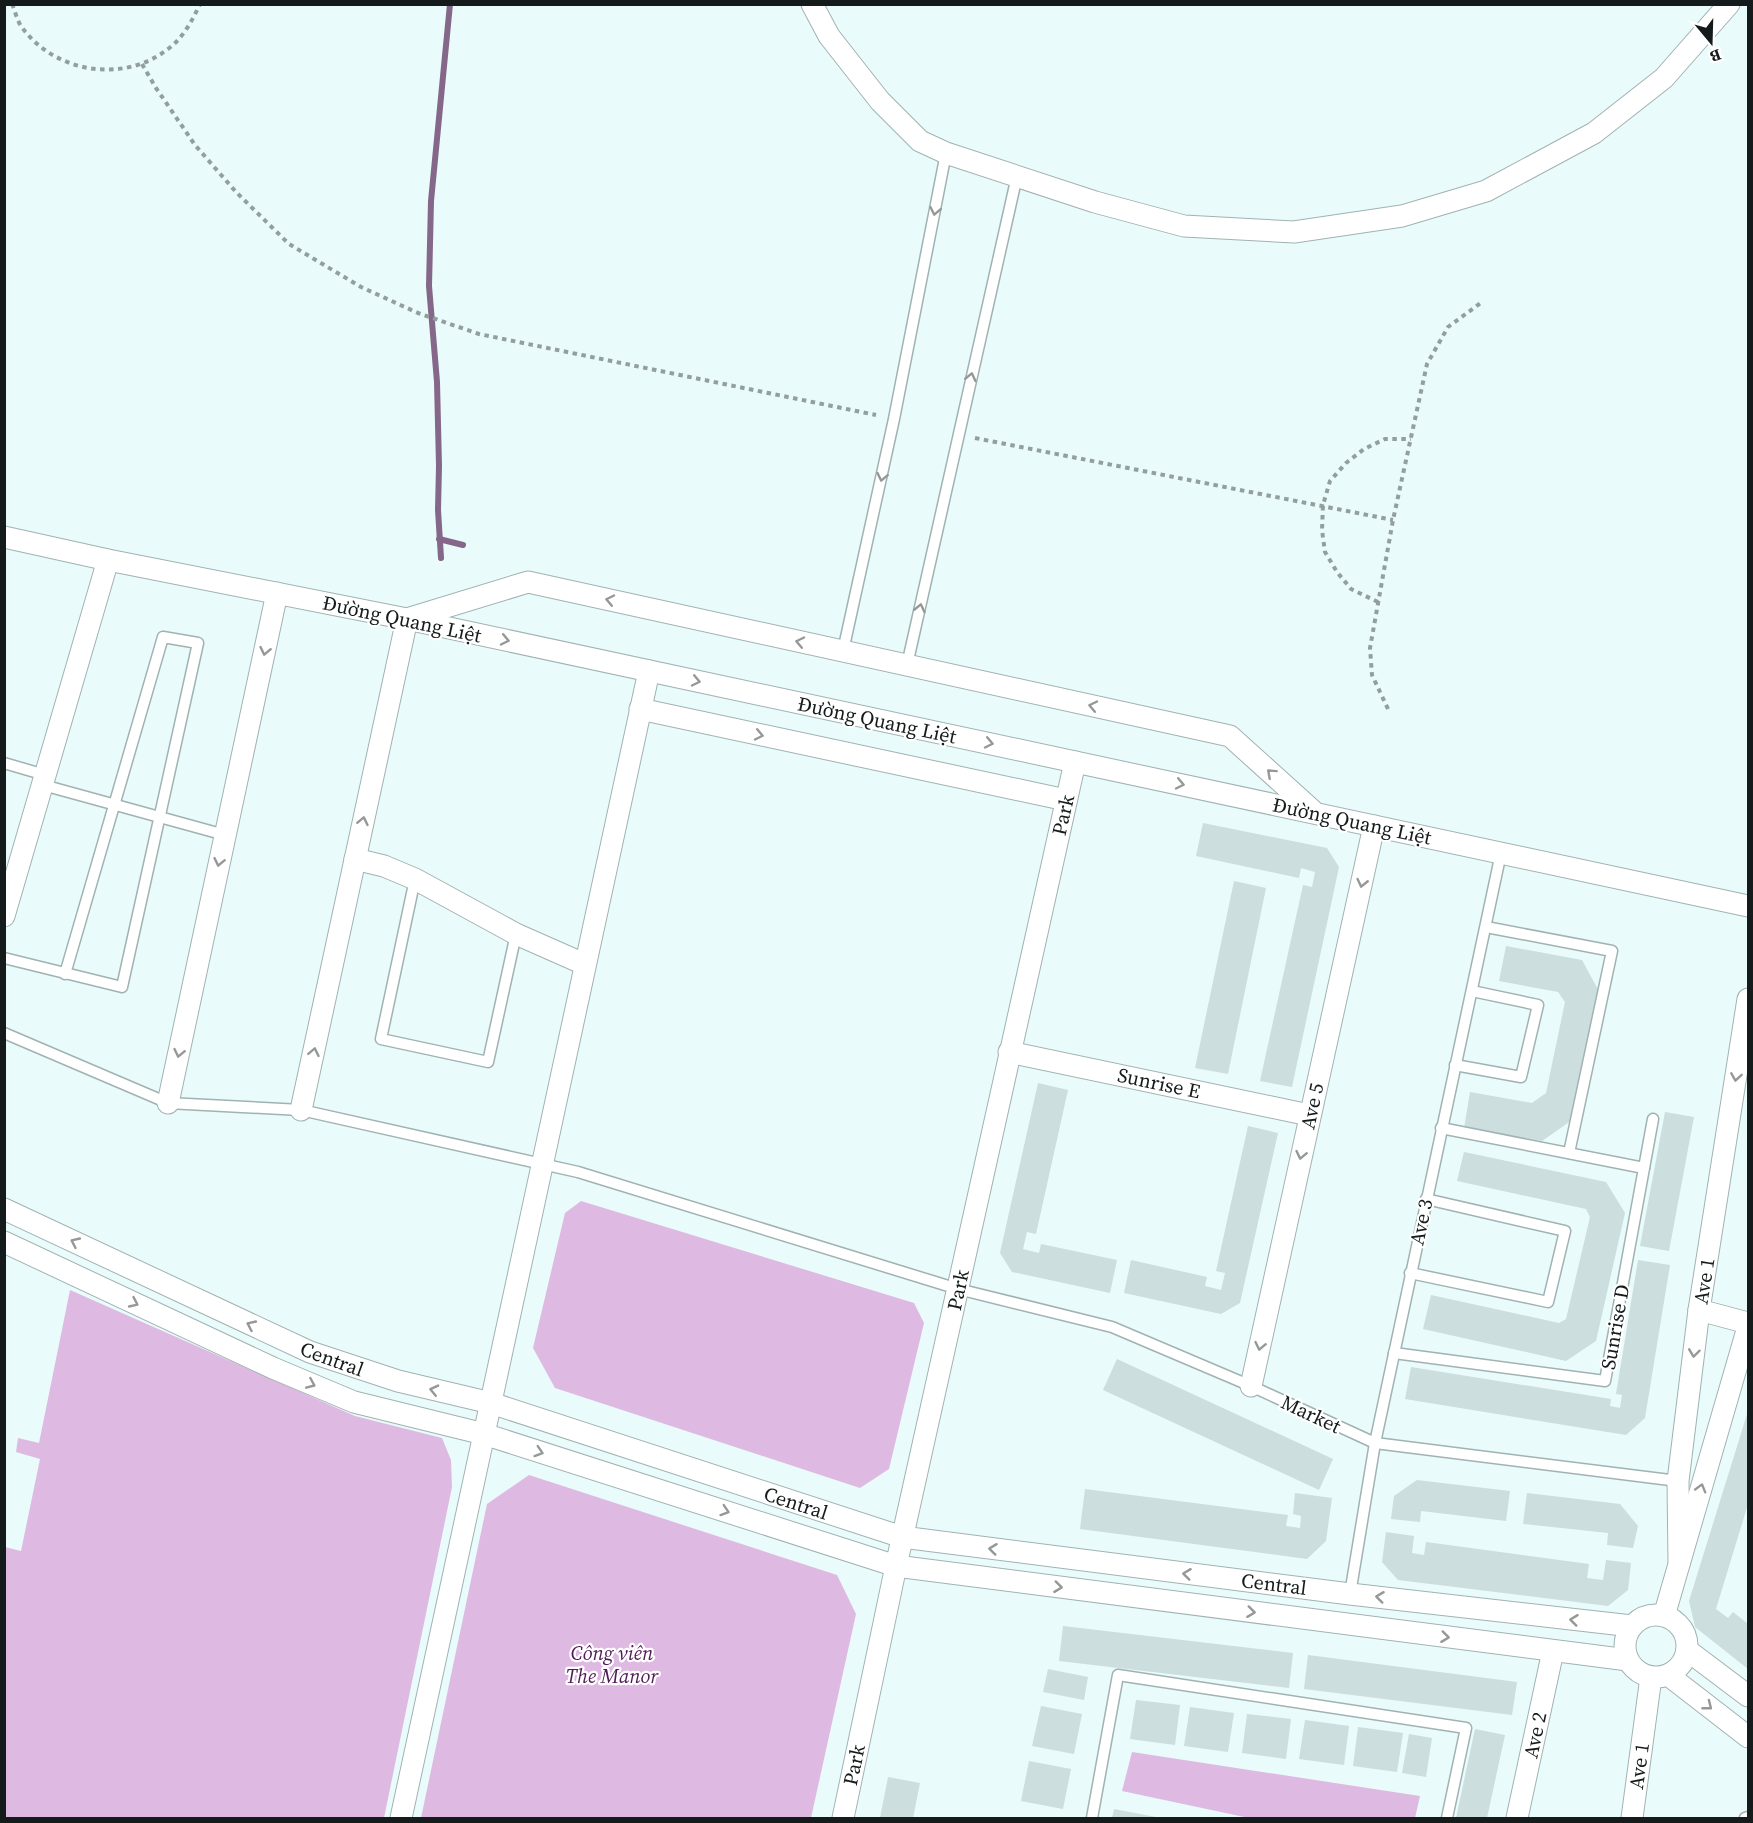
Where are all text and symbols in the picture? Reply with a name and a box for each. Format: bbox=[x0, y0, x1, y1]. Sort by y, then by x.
north arrow bbox=[1681, 12, 1741, 72]
text: B bbox=[1707, 44, 1724, 68]
one-way arrow bbox=[929, 206, 942, 216]
one-way arrow bbox=[964, 372, 977, 382]
one-way arrow bbox=[876, 471, 889, 481]
street label: Đường Quang Liệt bbox=[320, 589, 484, 650]
one-way arrow bbox=[605, 594, 615, 607]
one-way arrow bbox=[913, 603, 926, 613]
one-way arrow bbox=[500, 633, 510, 646]
one-way arrow bbox=[795, 636, 805, 649]
one-way arrow bbox=[259, 645, 272, 655]
one-way arrow bbox=[690, 674, 700, 687]
street label: Đường Quang Liệt bbox=[795, 690, 959, 751]
one-way arrow bbox=[1088, 700, 1098, 713]
one-way arrow bbox=[754, 728, 764, 741]
one-way arrow bbox=[984, 736, 994, 749]
one-way arrow bbox=[1267, 769, 1277, 780]
one-way arrow bbox=[1174, 777, 1184, 790]
street label: Đường Quang Liệt bbox=[1270, 791, 1434, 852]
street label: Park bbox=[1045, 792, 1081, 838]
one-way arrow bbox=[356, 816, 369, 826]
one-way arrow bbox=[214, 857, 227, 867]
one-way arrow bbox=[1356, 878, 1369, 888]
one-way arrow bbox=[173, 1047, 186, 1057]
one-way arrow bbox=[306, 1048, 319, 1058]
street label: Sunrise E bbox=[1115, 1061, 1203, 1105]
one-way arrow bbox=[1730, 1072, 1743, 1082]
street label: Ave 5 bbox=[1293, 1080, 1331, 1132]
one-way arrow bbox=[1295, 1150, 1308, 1160]
street label: Ave 3 bbox=[1402, 1196, 1440, 1248]
one-way arrow bbox=[70, 1237, 81, 1249]
street label: Ave 1 bbox=[1687, 1256, 1721, 1306]
street label: Park bbox=[940, 1267, 976, 1313]
street label: Sunrise D bbox=[1594, 1282, 1636, 1372]
one-way arrow bbox=[127, 1295, 138, 1307]
one-way arrow bbox=[247, 1320, 258, 1332]
street label: Central bbox=[296, 1335, 368, 1383]
one-way arrow bbox=[1254, 1341, 1267, 1351]
one-way arrow bbox=[1688, 1349, 1701, 1358]
one-way arrow bbox=[305, 1377, 316, 1389]
one-way arrow bbox=[430, 1384, 440, 1397]
street label: Market bbox=[1276, 1388, 1346, 1440]
one-way arrow bbox=[533, 1445, 544, 1457]
street label: Central bbox=[760, 1480, 832, 1526]
one-way arrow bbox=[1694, 1483, 1706, 1494]
one-way arrow bbox=[719, 1504, 730, 1516]
one-way arrow bbox=[989, 1544, 998, 1556]
street label: Central bbox=[1240, 1566, 1308, 1602]
one-way arrow bbox=[1182, 1568, 1191, 1580]
one-way arrow bbox=[1054, 1580, 1063, 1592]
one-way arrow bbox=[1376, 1591, 1385, 1604]
one-way arrow bbox=[1247, 1605, 1256, 1617]
one-way arrow bbox=[1569, 1614, 1579, 1627]
one-way arrow bbox=[1440, 1630, 1449, 1642]
park label: Công viên The Manor bbox=[566, 1639, 659, 1690]
one-way arrow bbox=[1702, 1698, 1713, 1709]
street label: Ave 2 bbox=[1516, 1709, 1554, 1761]
street label: Ave 1 bbox=[1622, 1741, 1656, 1791]
street label: Park bbox=[836, 1742, 872, 1788]

